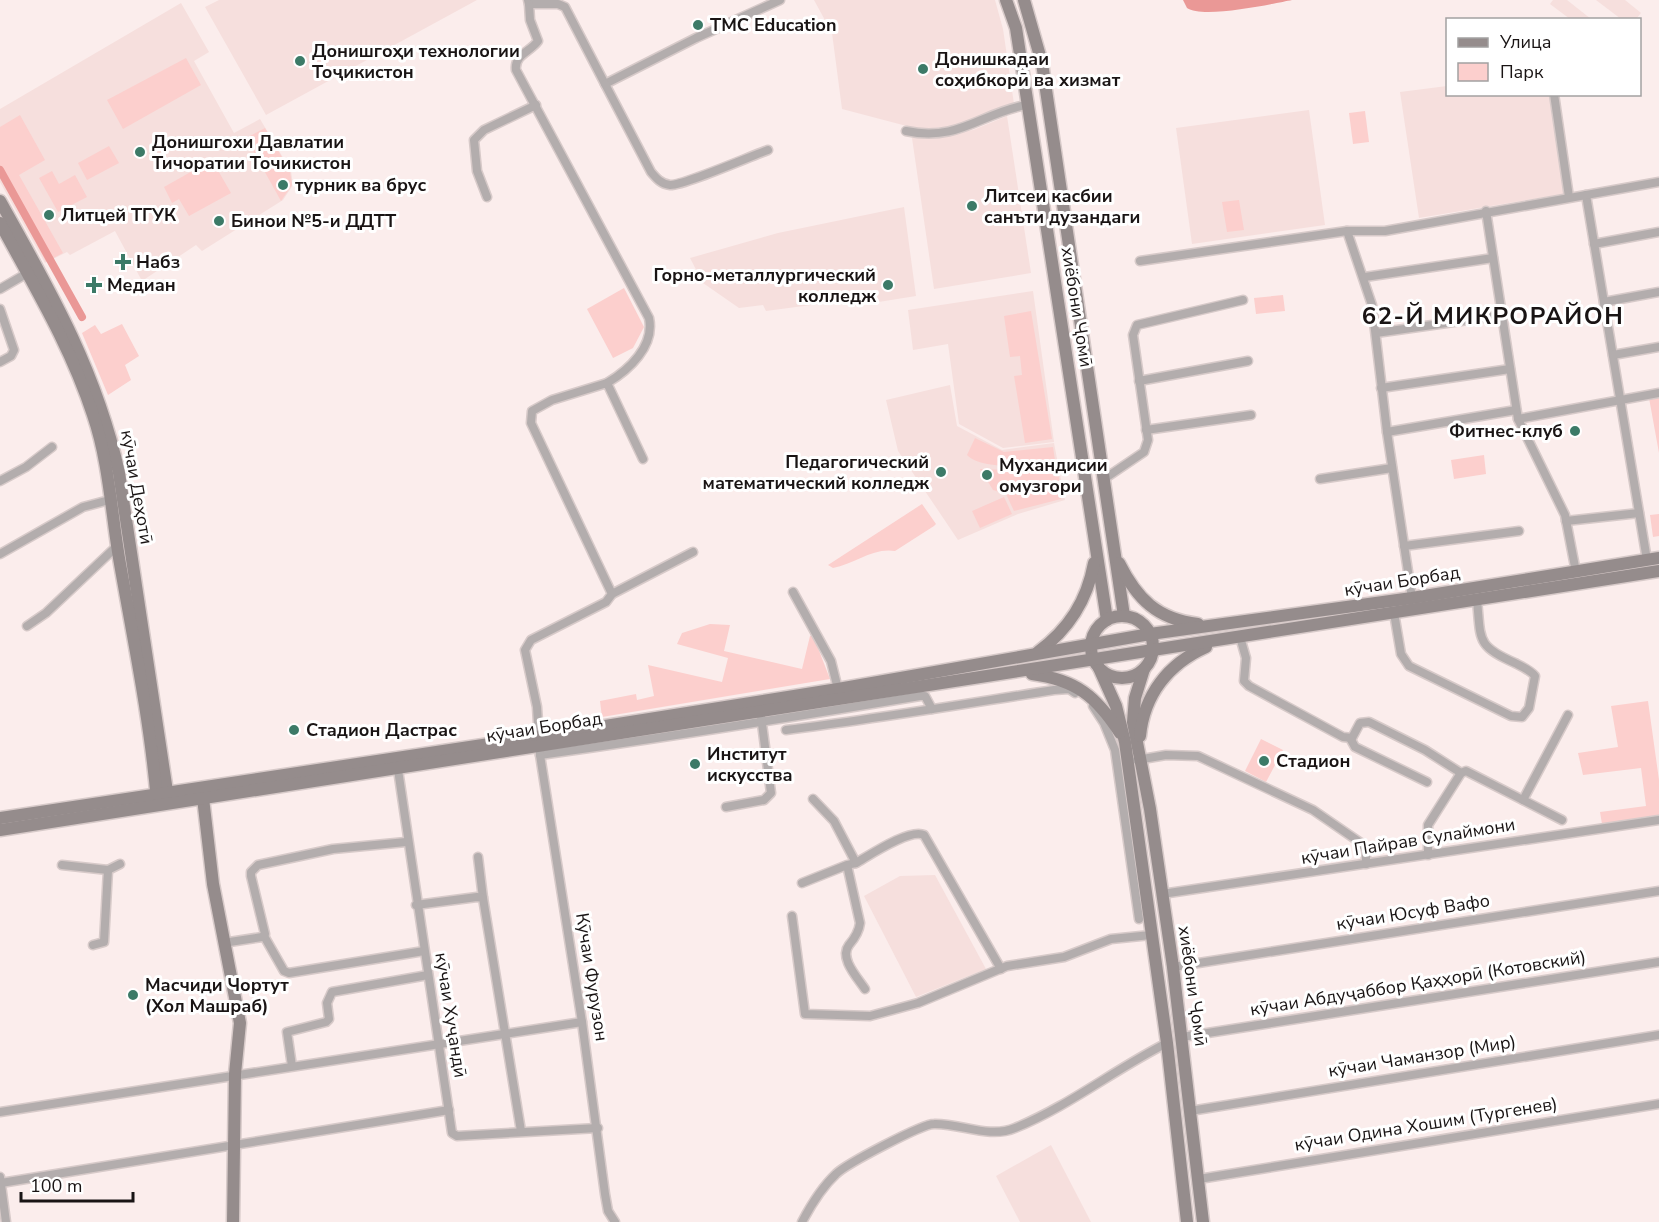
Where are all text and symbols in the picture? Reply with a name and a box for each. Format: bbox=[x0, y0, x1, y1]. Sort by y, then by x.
place label: TMC Education bbox=[710, 13, 837, 37]
marker: TMC Education bbox=[691, 18, 705, 32]
legend bbox=[1446, 18, 1641, 96]
text: Улица bbox=[1499, 30, 1551, 54]
place label: Донишгоҳи технологии Тоҷикистон bbox=[312, 39, 520, 84]
place label: Донишкадаи соҳибкорӣ ва хизмат bbox=[935, 47, 1121, 92]
marker: Донишгоҳи технологии Тоҷикистон bbox=[293, 54, 307, 68]
text: Парк bbox=[1500, 60, 1544, 84]
marker: Донишкадаи соҳибкорӣ ва хизмат bbox=[916, 62, 930, 76]
place label: Донишгохи Давлатии Тичоратии Точикистон bbox=[152, 130, 351, 175]
marker: Донишгохи Давлатии Тичоратии Точикистон bbox=[133, 145, 147, 159]
place label: турник ва брус bbox=[295, 173, 426, 197]
marker: турник ва брус bbox=[276, 178, 290, 192]
place label: Литсеи касбии санъти дузандаги bbox=[984, 184, 1140, 229]
marker: Литсеи касбии санъти дузандаги bbox=[965, 199, 979, 213]
place label: Литцей ТГУК bbox=[61, 203, 177, 227]
marker: Литцей ТГУК bbox=[42, 208, 56, 222]
place label: Бинои №5-и ДДТТ bbox=[231, 209, 397, 233]
marker: Бинои №5-и ДДТТ bbox=[212, 214, 226, 228]
street label: хиёбони Ҷомӣ bbox=[1056, 245, 1098, 369]
place label: Набз bbox=[136, 250, 180, 274]
marker: Набз bbox=[114, 253, 132, 271]
place label: Горно-металлургический колледж bbox=[654, 263, 876, 308]
place label: Медиан bbox=[107, 273, 176, 297]
marker: Медиан bbox=[85, 276, 103, 294]
marker: Горно-металлургический колледж bbox=[881, 278, 895, 292]
district label: 62-Й МИКРОРАЙОН bbox=[1362, 300, 1624, 332]
place label: Фитнес-клуб bbox=[1449, 419, 1563, 443]
marker: Фитнес-клуб bbox=[1568, 424, 1582, 438]
street label: кӯчаи Деҳотӣ bbox=[115, 428, 159, 546]
place label: Педагогический математический колледж bbox=[703, 450, 929, 495]
place label: Мухандисии омузгори bbox=[999, 453, 1108, 498]
marker: Педагогический математический колледж bbox=[934, 465, 948, 479]
marker: Мухандисии омузгори bbox=[980, 468, 994, 482]
street label: кӯчаи Борбад bbox=[1342, 560, 1462, 602]
street label: кӯчаи Борбад bbox=[484, 706, 604, 748]
place label: Стадион Дастрас bbox=[306, 718, 457, 742]
marker: Стадион Дастрас bbox=[287, 723, 301, 737]
place label: Институт искусства bbox=[707, 742, 793, 787]
place label: Стадион bbox=[1276, 749, 1350, 773]
marker: Стадион bbox=[1257, 754, 1271, 768]
marker: Институт искусства bbox=[688, 757, 702, 771]
street label: кӯчаи Пайрав Сулаймони bbox=[1299, 812, 1517, 870]
street label: кӯчаи Юсуф Вафо bbox=[1334, 888, 1492, 936]
street label: Кӯчаи Фурузон bbox=[570, 911, 614, 1043]
street label: хиёбони Ҷомӣ bbox=[1173, 924, 1213, 1048]
street label: кӯчаи Абдуҷаббор Қаҳҳорӣ (Котовский) bbox=[1248, 945, 1588, 1021]
street label: кӯчаи Хуҷандӣ bbox=[429, 951, 473, 1079]
place label: Масчиди Чортут (Хол Машраб) bbox=[145, 973, 289, 1018]
marker: Масчиди Чортут (Хол Машраб) bbox=[126, 988, 140, 1002]
street label: кӯчаи Чаманзор (Мир) bbox=[1326, 1029, 1518, 1083]
street label: кӯчаи Одина Хошим (Тургенев) bbox=[1293, 1091, 1559, 1157]
scale bar bbox=[21, 1165, 134, 1203]
text: 100 m bbox=[30, 1174, 82, 1198]

